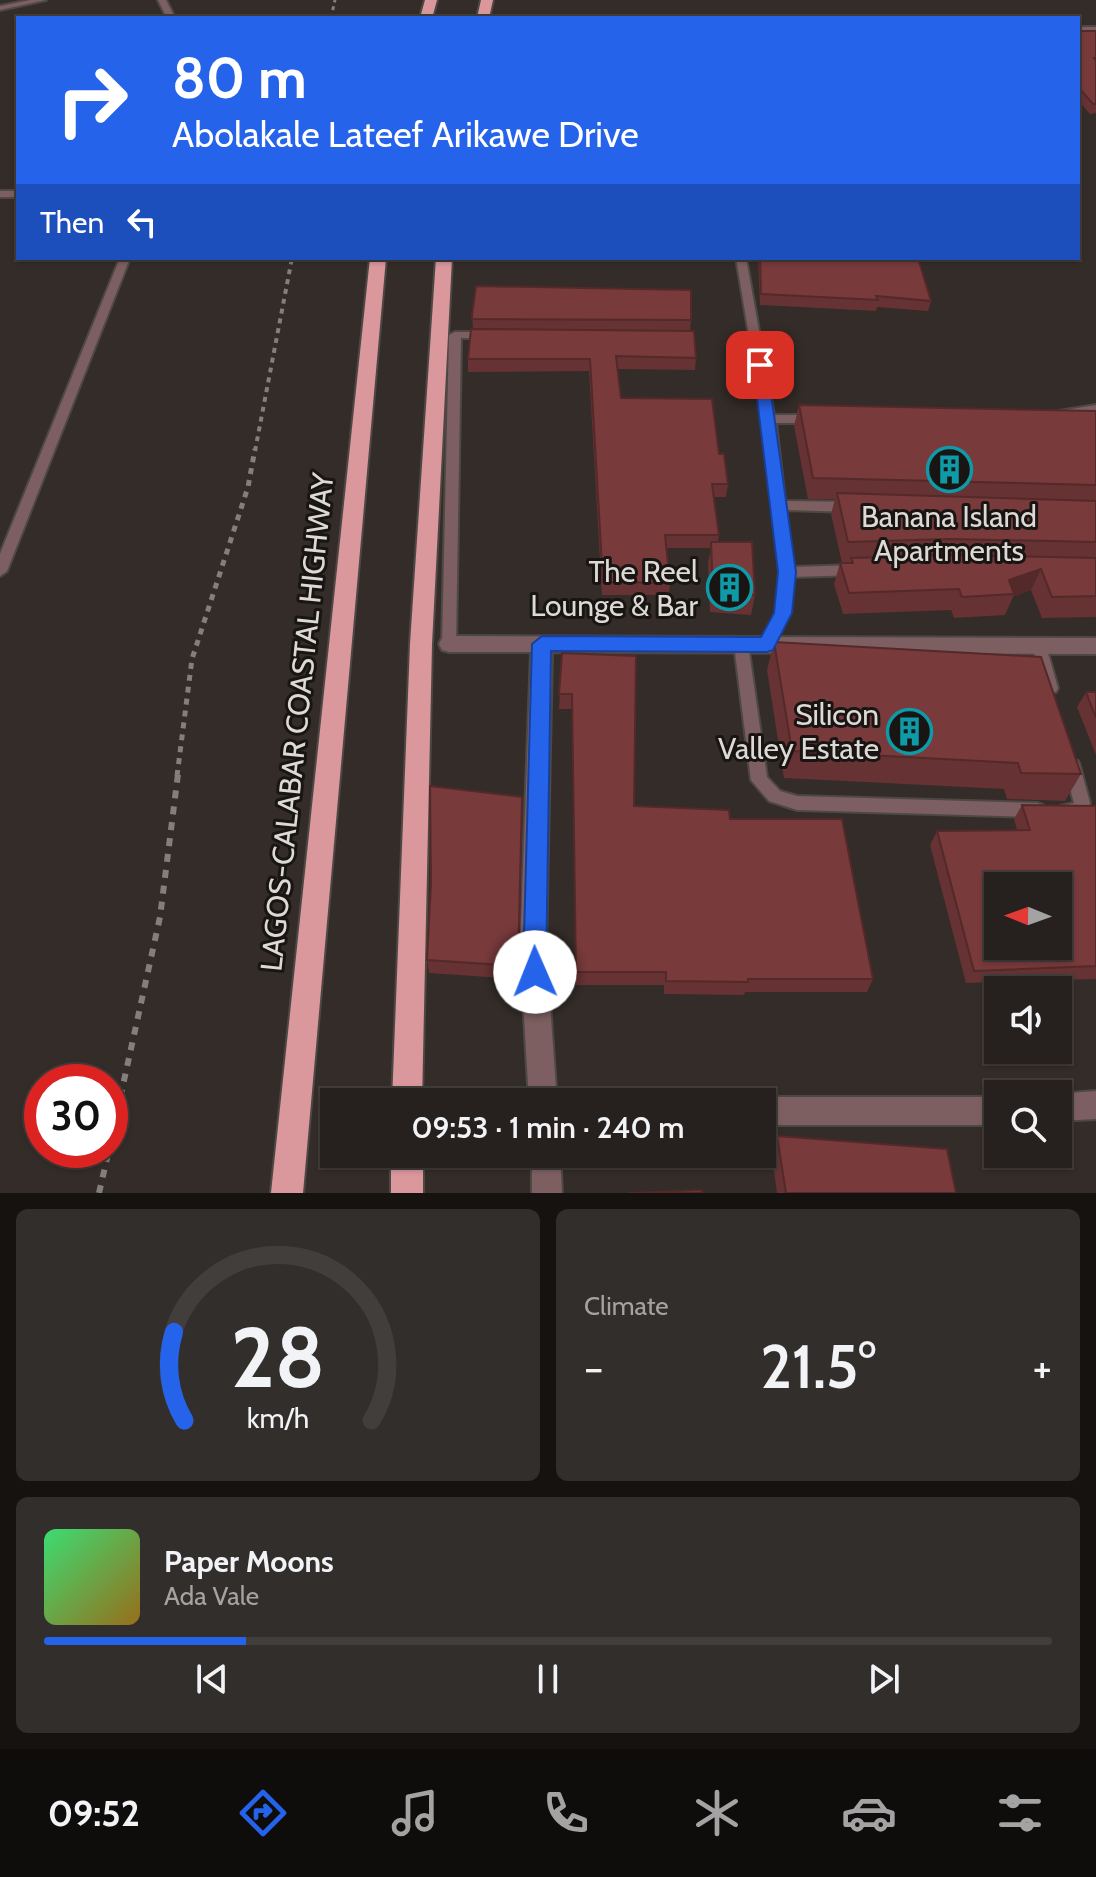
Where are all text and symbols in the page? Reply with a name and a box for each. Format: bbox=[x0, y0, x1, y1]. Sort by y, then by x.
text: 80 m bbox=[172, 44, 307, 112]
icon: right bbox=[40, 48, 144, 152]
text: Abolakale Lateef Arikawe Drive bbox=[172, 112, 639, 156]
icon: left bbox=[120, 200, 164, 244]
text: Then bbox=[40, 204, 104, 241]
pin bbox=[726, 331, 794, 399]
icon: arrive bbox=[738, 343, 782, 387]
building icon: Banana Island Apartments bbox=[925, 446, 973, 494]
street label: LAGOS-CALABAR COASTAL HIGHWAY bbox=[252, 470, 342, 973]
place label: Banana Island Apartments bbox=[861, 498, 1037, 569]
place label: The Reel Lounge & Bar bbox=[530, 553, 699, 624]
building icon: The Reel Lounge & Bar bbox=[705, 564, 753, 612]
place label: Silicon Valley Estate bbox=[718, 696, 879, 767]
building icon: Silicon Valley Estate bbox=[886, 707, 934, 755]
north arrow bbox=[984, 872, 1072, 960]
map controls bbox=[984, 872, 1072, 1168]
position arrow bbox=[493, 930, 577, 1014]
button: sound bbox=[984, 976, 1072, 1064]
speed limit sign: 30 bbox=[24, 1064, 128, 1168]
button: search bbox=[984, 1080, 1072, 1168]
text: 09:53 · 1 min · 240 m bbox=[412, 1109, 684, 1146]
text: Climate bbox=[584, 1290, 669, 1322]
text: 28 bbox=[231, 1307, 325, 1408]
text: 21.5° bbox=[760, 1330, 876, 1403]
text: − bbox=[584, 1341, 603, 1394]
text: + bbox=[1033, 1341, 1052, 1394]
text: km/h bbox=[247, 1400, 309, 1435]
text: Paper Moons bbox=[164, 1543, 334, 1580]
text: Ada Vale bbox=[164, 1580, 259, 1612]
icon: previous bbox=[190, 1657, 234, 1701]
icon: pause bbox=[526, 1657, 570, 1701]
icon: next bbox=[862, 1657, 906, 1701]
icon: directions bbox=[235, 1785, 291, 1841]
icon: music bbox=[387, 1785, 443, 1841]
icon: phone bbox=[538, 1785, 594, 1841]
icon: climate bbox=[689, 1785, 745, 1841]
icon: car bbox=[841, 1785, 897, 1841]
icon: filters bbox=[992, 1785, 1048, 1841]
text: 09:52 bbox=[48, 1791, 140, 1835]

